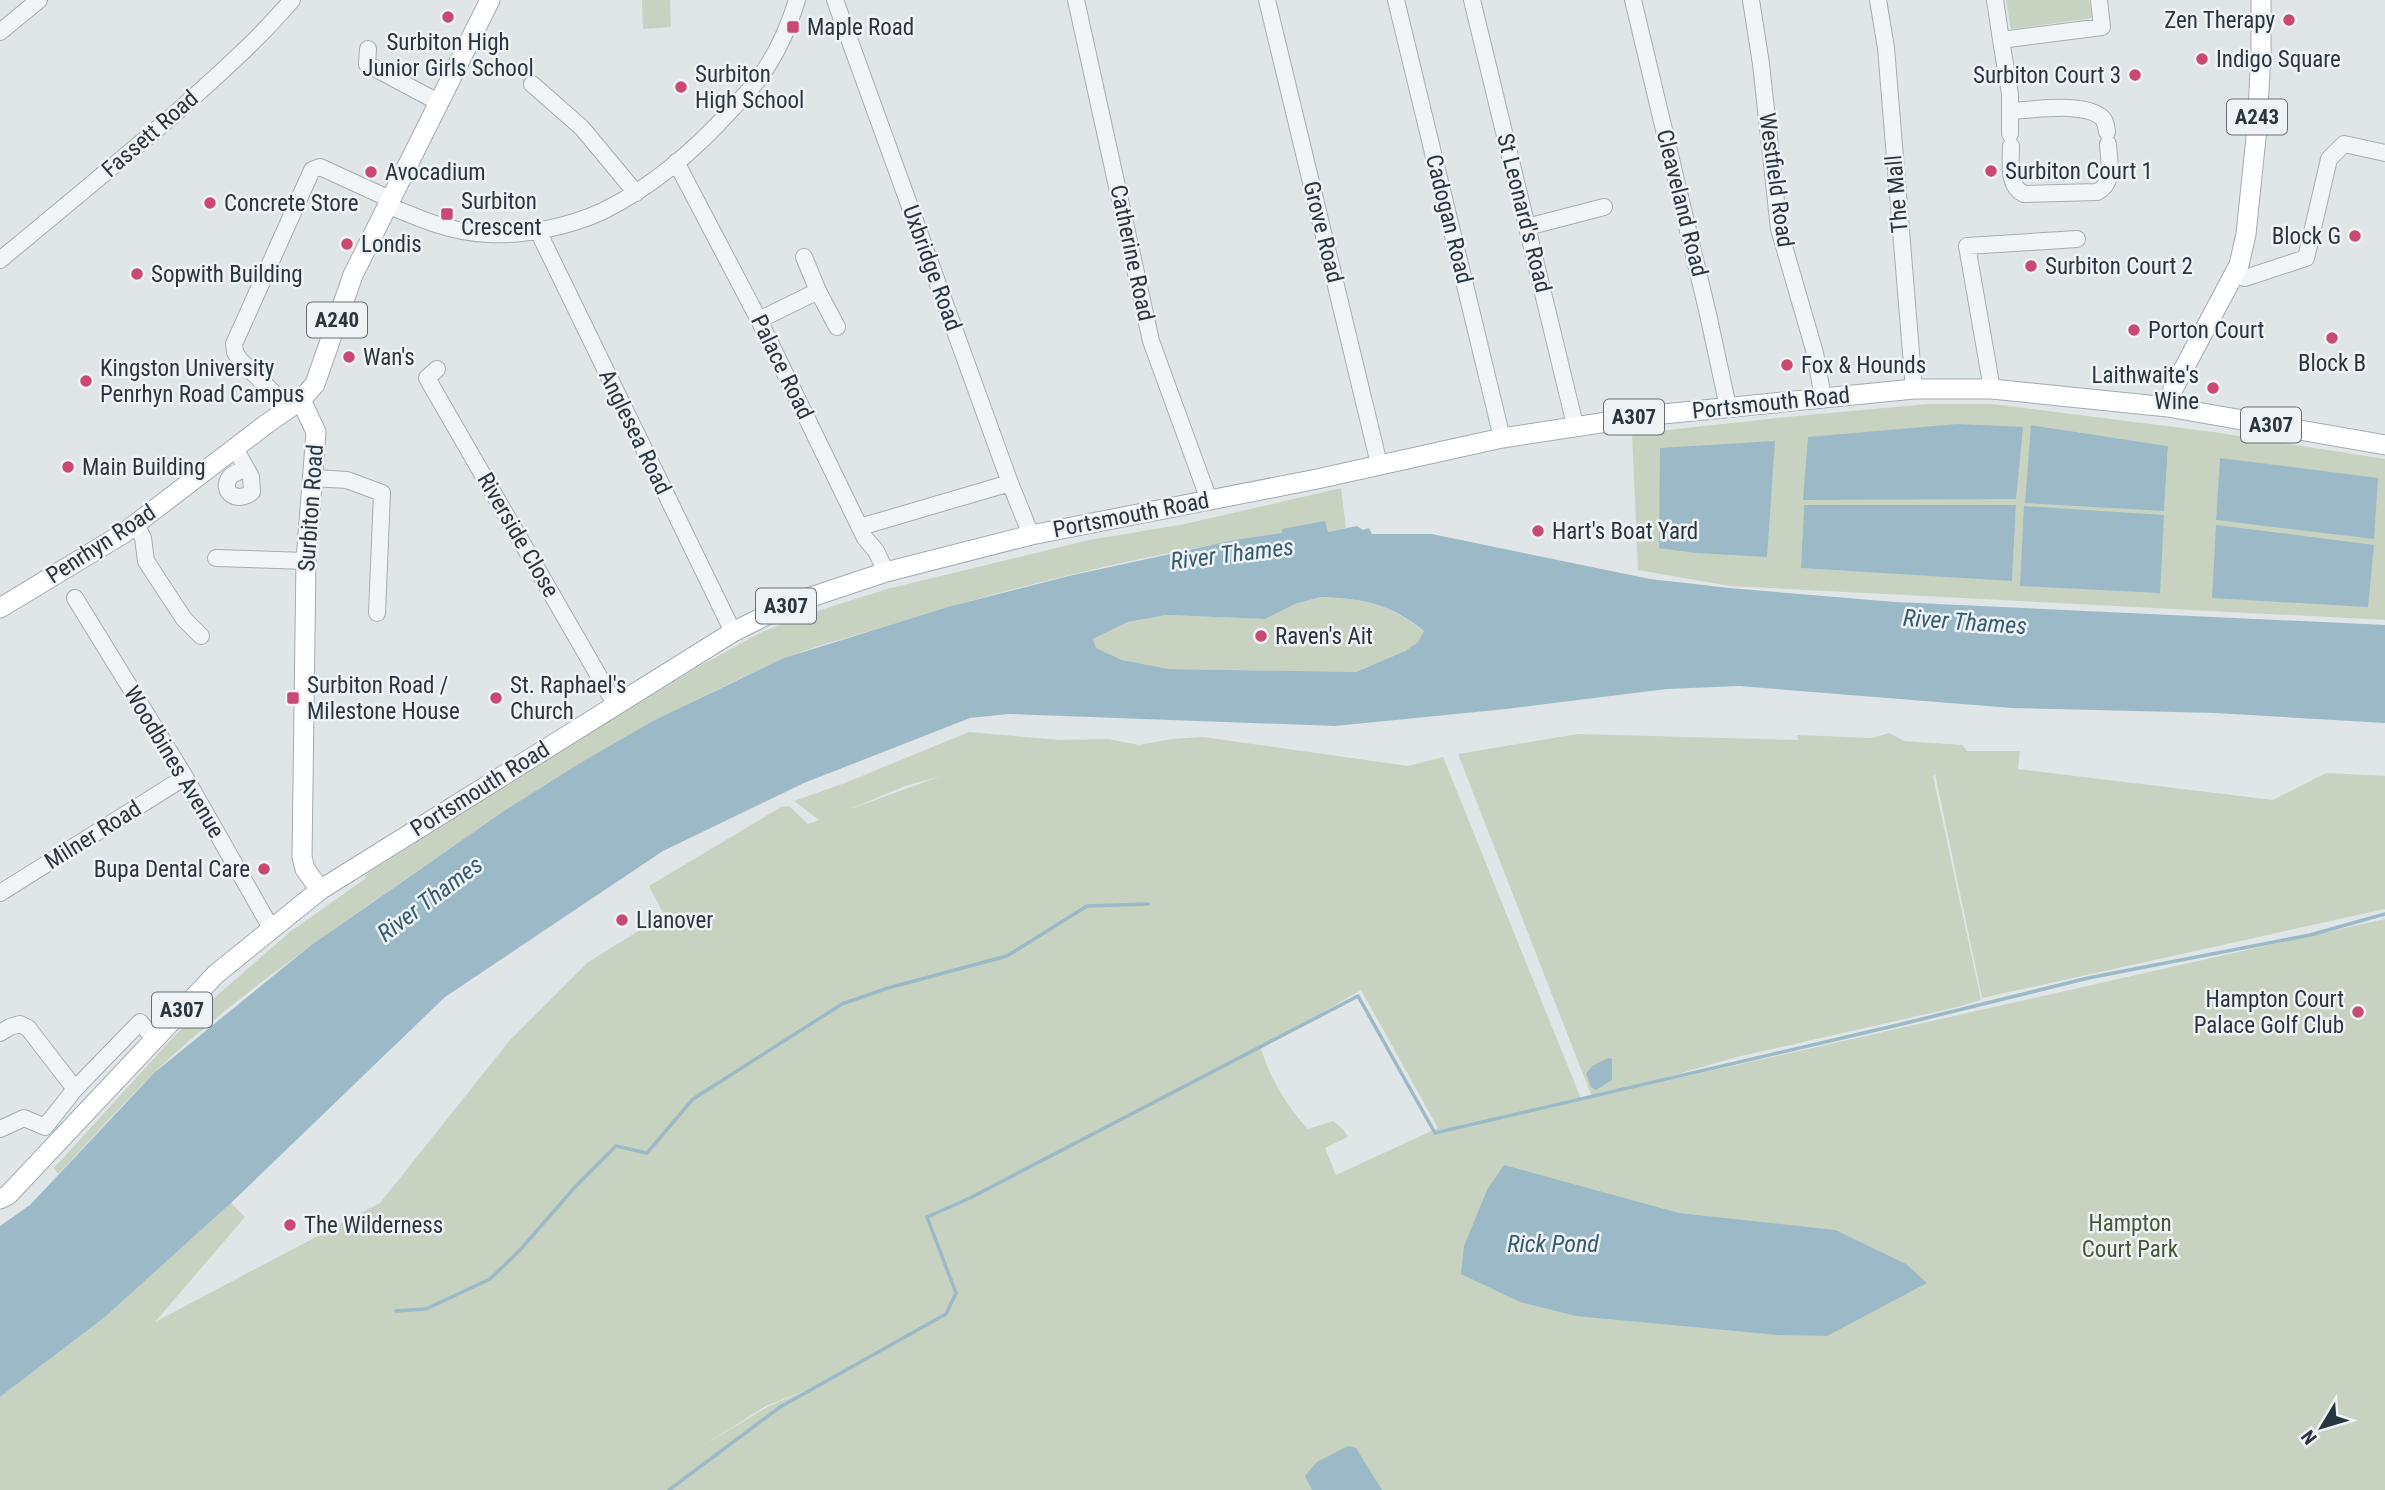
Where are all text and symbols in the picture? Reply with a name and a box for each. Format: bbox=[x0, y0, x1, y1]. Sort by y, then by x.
place label: Zen Therapy bbox=[2164, 7, 2275, 34]
marker: Surbiton High Junior Girls School bbox=[440, 9, 456, 25]
marker: Zen Therapy bbox=[2281, 12, 2297, 28]
place label: Maple Road bbox=[807, 14, 914, 41]
marker: Maple Road bbox=[785, 19, 801, 35]
place label: Surbiton High Junior Girls School bbox=[362, 29, 534, 82]
place label: Indigo Square bbox=[2216, 46, 2341, 73]
marker: Indigo Square bbox=[2194, 51, 2210, 67]
place label: Surbiton High School bbox=[695, 61, 804, 114]
place label: Surbiton Court 3 bbox=[1973, 62, 2121, 89]
marker: Surbiton Court 3 bbox=[2127, 67, 2143, 83]
marker: Surbiton High School bbox=[673, 79, 689, 95]
street label: Fassett Road bbox=[96, 85, 204, 183]
road number: A243 bbox=[2227, 100, 2287, 134]
street label: Westfield Road bbox=[1753, 111, 1799, 249]
street label: Cleaveland Road bbox=[1651, 127, 1713, 279]
street label: St Leonard's Road bbox=[1491, 131, 1557, 295]
street label: Cadogan Road bbox=[1420, 152, 1478, 286]
street label: The Mall bbox=[1880, 154, 1914, 234]
place label: Surbiton Court 1 bbox=[2005, 158, 2153, 185]
place label: Avocadium bbox=[385, 159, 486, 186]
marker: Surbiton Court 1 bbox=[1983, 163, 1999, 179]
marker: Avocadium bbox=[363, 164, 379, 180]
street label: Grove Road bbox=[1297, 178, 1349, 286]
street label: Catherine Road bbox=[1104, 182, 1160, 324]
place label: Surbiton Crescent bbox=[461, 188, 541, 241]
place label: Concrete Store bbox=[224, 190, 358, 217]
marker: Concrete Store bbox=[202, 195, 218, 211]
street label: Uxbridge Road bbox=[897, 202, 967, 334]
marker: Surbiton Crescent bbox=[439, 206, 455, 222]
place label: Block G bbox=[2272, 223, 2341, 250]
marker: Block G bbox=[2347, 228, 2363, 244]
place label: Londis bbox=[361, 231, 422, 258]
marker: Londis bbox=[339, 236, 355, 252]
place label: Surbiton Court 2 bbox=[2045, 253, 2193, 280]
marker: Surbiton Court 2 bbox=[2023, 258, 2039, 274]
place label: Sopwith Building bbox=[151, 261, 303, 288]
marker: Sopwith Building bbox=[129, 266, 145, 282]
road number: A240 bbox=[307, 302, 367, 338]
street label: Palace Road bbox=[745, 310, 819, 424]
place label: Porton Court bbox=[2148, 317, 2264, 344]
marker: Porton Court bbox=[2126, 322, 2142, 338]
marker: Block B bbox=[2324, 330, 2340, 346]
place label: Wan's bbox=[363, 344, 415, 371]
marker: Wan's bbox=[341, 349, 357, 365]
place label: Block B bbox=[2298, 350, 2366, 377]
place label: Fox & Hounds bbox=[1801, 352, 1926, 379]
place label: Kingston University Penrhyn Road Campus bbox=[100, 355, 304, 408]
marker: Fox & Hounds bbox=[1779, 357, 1795, 373]
place label: Laithwaite's Wine bbox=[2092, 362, 2199, 415]
street label: Anglesea Road bbox=[593, 365, 677, 499]
marker: Kingston University Penrhyn Road Campus bbox=[78, 373, 94, 389]
marker: Laithwaite's Wine bbox=[2205, 380, 2221, 396]
street label: Portsmouth Road bbox=[1691, 381, 1851, 425]
road number: A307 bbox=[1604, 400, 1664, 434]
road number: A307 bbox=[2241, 408, 2301, 442]
street label: Surbiton Road bbox=[293, 444, 329, 572]
place label: Main Building bbox=[82, 454, 206, 481]
marker: Main Building bbox=[60, 459, 76, 475]
street label: Riverside Close bbox=[471, 468, 565, 602]
street label: Portsmouth Road bbox=[1051, 487, 1211, 543]
street label: Penrhyn Road bbox=[41, 499, 161, 589]
place label: Hart's Boat Yard bbox=[1552, 518, 1698, 545]
marker: Hart's Boat Yard bbox=[1530, 523, 1546, 539]
water label: River Thames bbox=[1169, 533, 1295, 575]
road number: A307 bbox=[756, 588, 816, 624]
water label: River Thames bbox=[1902, 604, 2028, 640]
place label: Raven's Ait bbox=[1275, 623, 1373, 650]
marker: Raven's Ait bbox=[1253, 628, 1269, 644]
place label: Surbiton Road / Milestone House bbox=[307, 672, 460, 725]
place label: St. Raphael's Church bbox=[510, 672, 626, 725]
street label: Woodbines Avenue bbox=[118, 681, 230, 843]
marker: Surbiton Road / Milestone House bbox=[285, 690, 301, 706]
marker: St. Raphael's Church bbox=[488, 690, 504, 706]
street label: Portsmouth Road bbox=[406, 736, 554, 842]
street label: Milner Road bbox=[40, 795, 146, 875]
water label: River Thames bbox=[372, 850, 488, 948]
place label: Bupa Dental Care bbox=[94, 856, 250, 883]
marker: Bupa Dental Care bbox=[256, 861, 272, 877]
place label: Llanover bbox=[636, 907, 713, 934]
marker: Llanover bbox=[614, 912, 630, 928]
place label: Hampton Court Palace Golf Club bbox=[2194, 986, 2344, 1039]
road number: A307 bbox=[152, 992, 212, 1028]
marker: Hampton Court Palace Golf Club bbox=[2350, 1004, 2366, 1020]
park label: Hampton Court Park bbox=[2082, 1210, 2179, 1263]
place label: The Wilderness bbox=[304, 1212, 443, 1239]
marker: The Wilderness bbox=[282, 1217, 298, 1233]
water label: Rick Pond bbox=[1507, 1230, 1599, 1258]
north arrow bbox=[2287, 1392, 2357, 1462]
text: N bbox=[2296, 1425, 2322, 1449]

